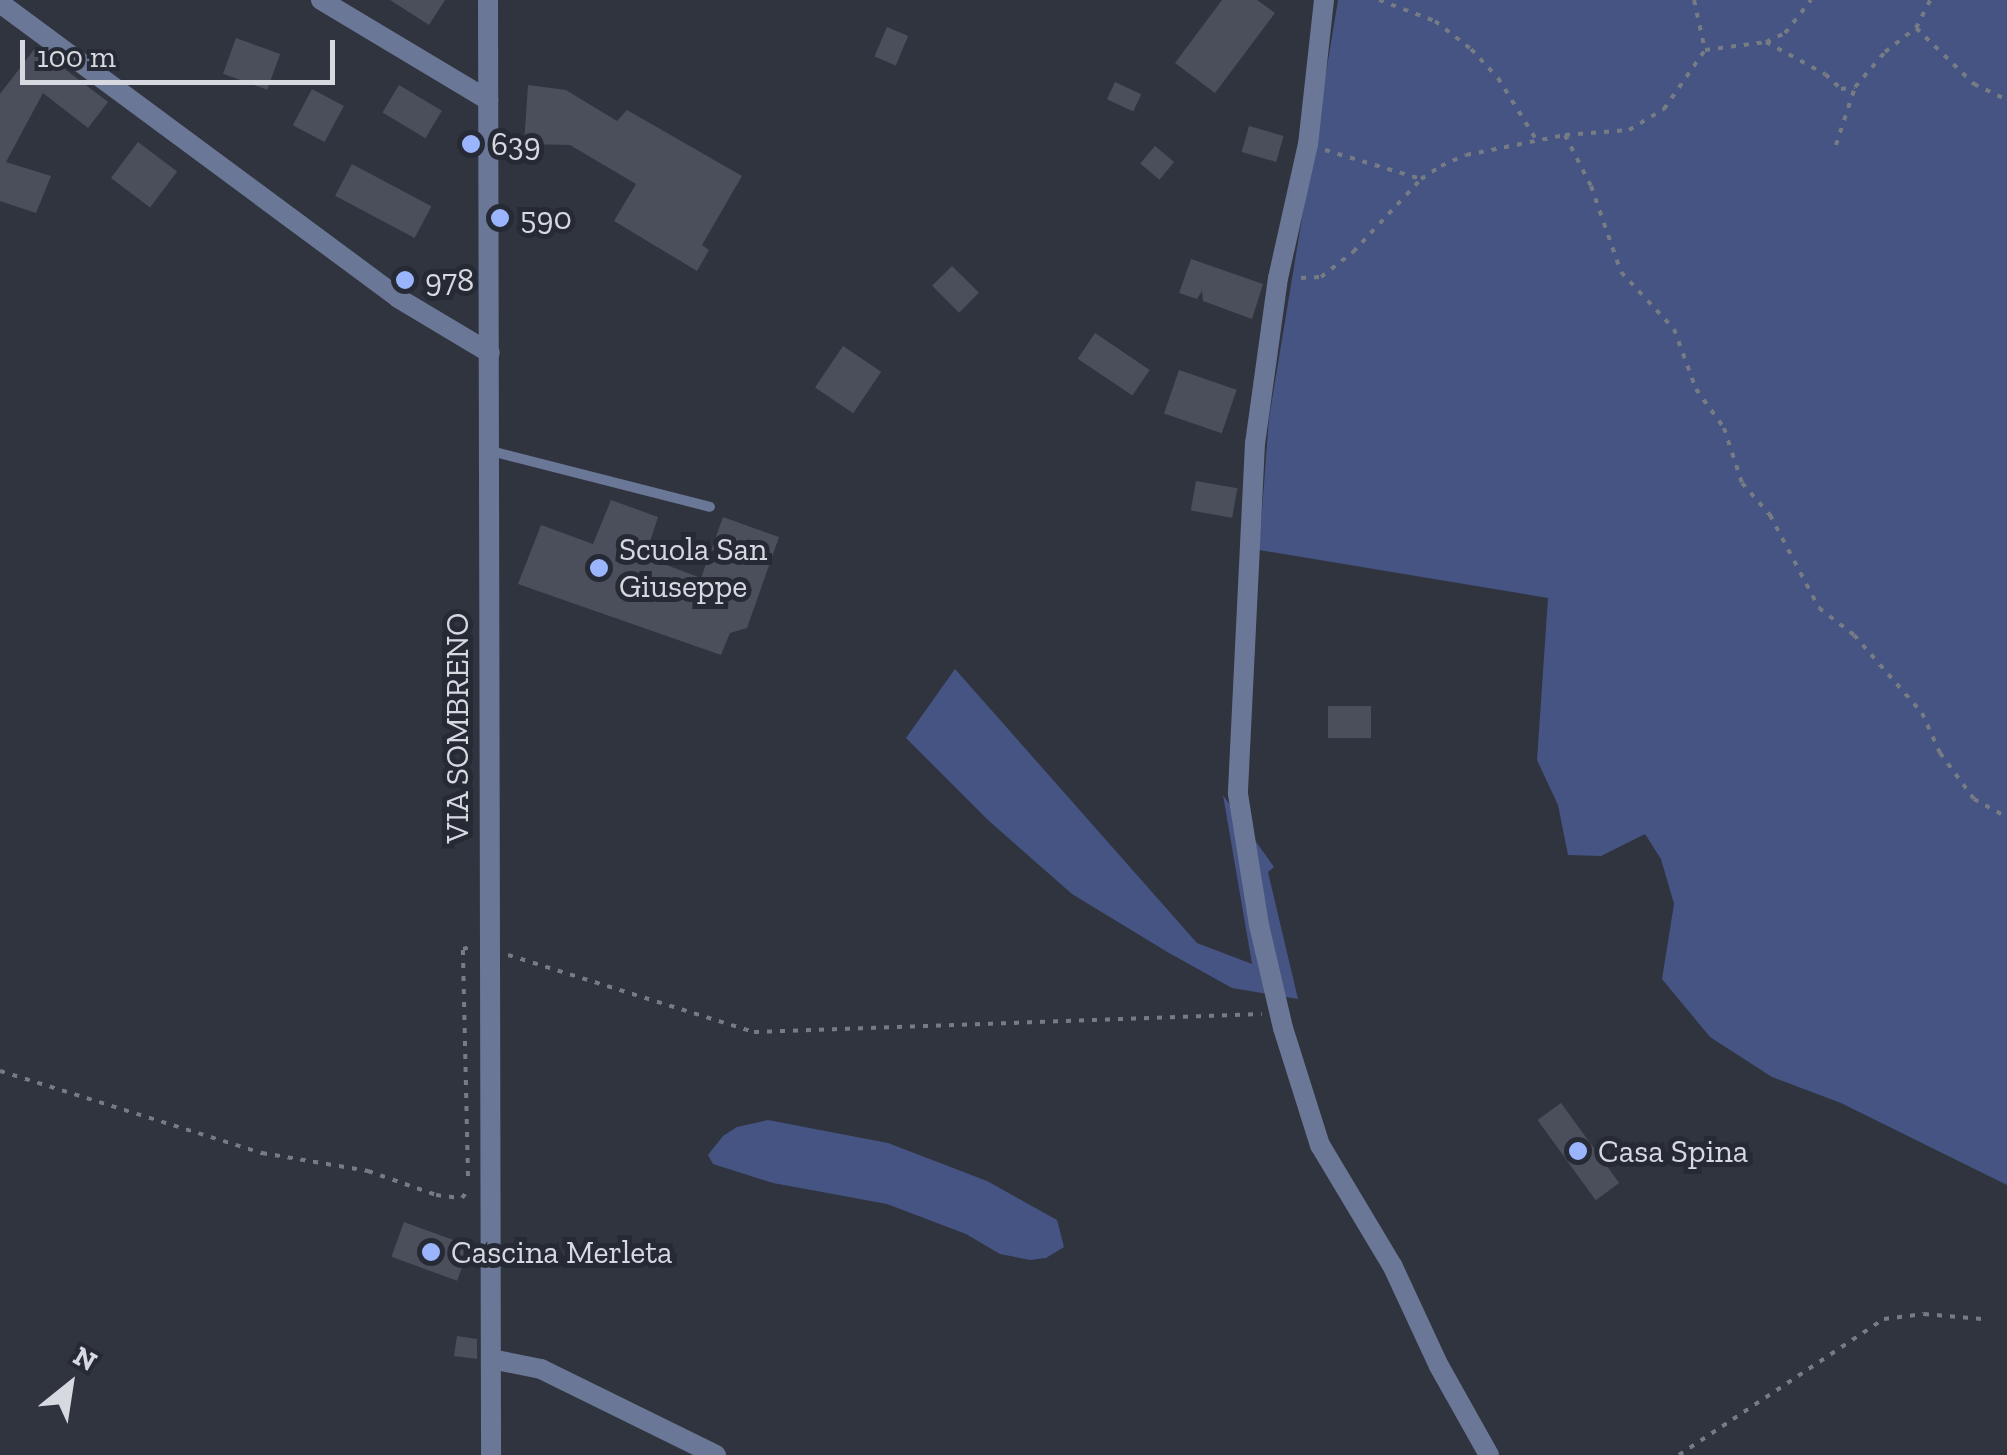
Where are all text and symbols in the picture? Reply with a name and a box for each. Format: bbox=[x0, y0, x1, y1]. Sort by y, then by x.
scale bar bbox=[25, 20, 340, 82]
text: 100 m bbox=[37, 39, 116, 75]
place label: 639 bbox=[491, 125, 541, 163]
marker: 639 bbox=[460, 133, 482, 155]
place label: 590 bbox=[520, 199, 572, 237]
marker: 590 bbox=[489, 207, 511, 229]
place label: 978 bbox=[425, 261, 474, 299]
marker: 978 bbox=[394, 269, 416, 291]
place label: Scuola San Giuseppe bbox=[619, 531, 767, 606]
marker: Scuola San Giuseppe bbox=[588, 557, 610, 579]
street label: VIA SOMBRENO bbox=[438, 612, 476, 844]
place label: Casa Spina bbox=[1598, 1132, 1748, 1170]
marker: Casa Spina bbox=[1567, 1140, 1589, 1162]
place label: Cascina Merleta bbox=[451, 1233, 673, 1271]
marker: Cascina Merleta bbox=[420, 1241, 442, 1263]
north arrow bbox=[20, 1335, 120, 1435]
text: N bbox=[68, 1339, 103, 1378]

